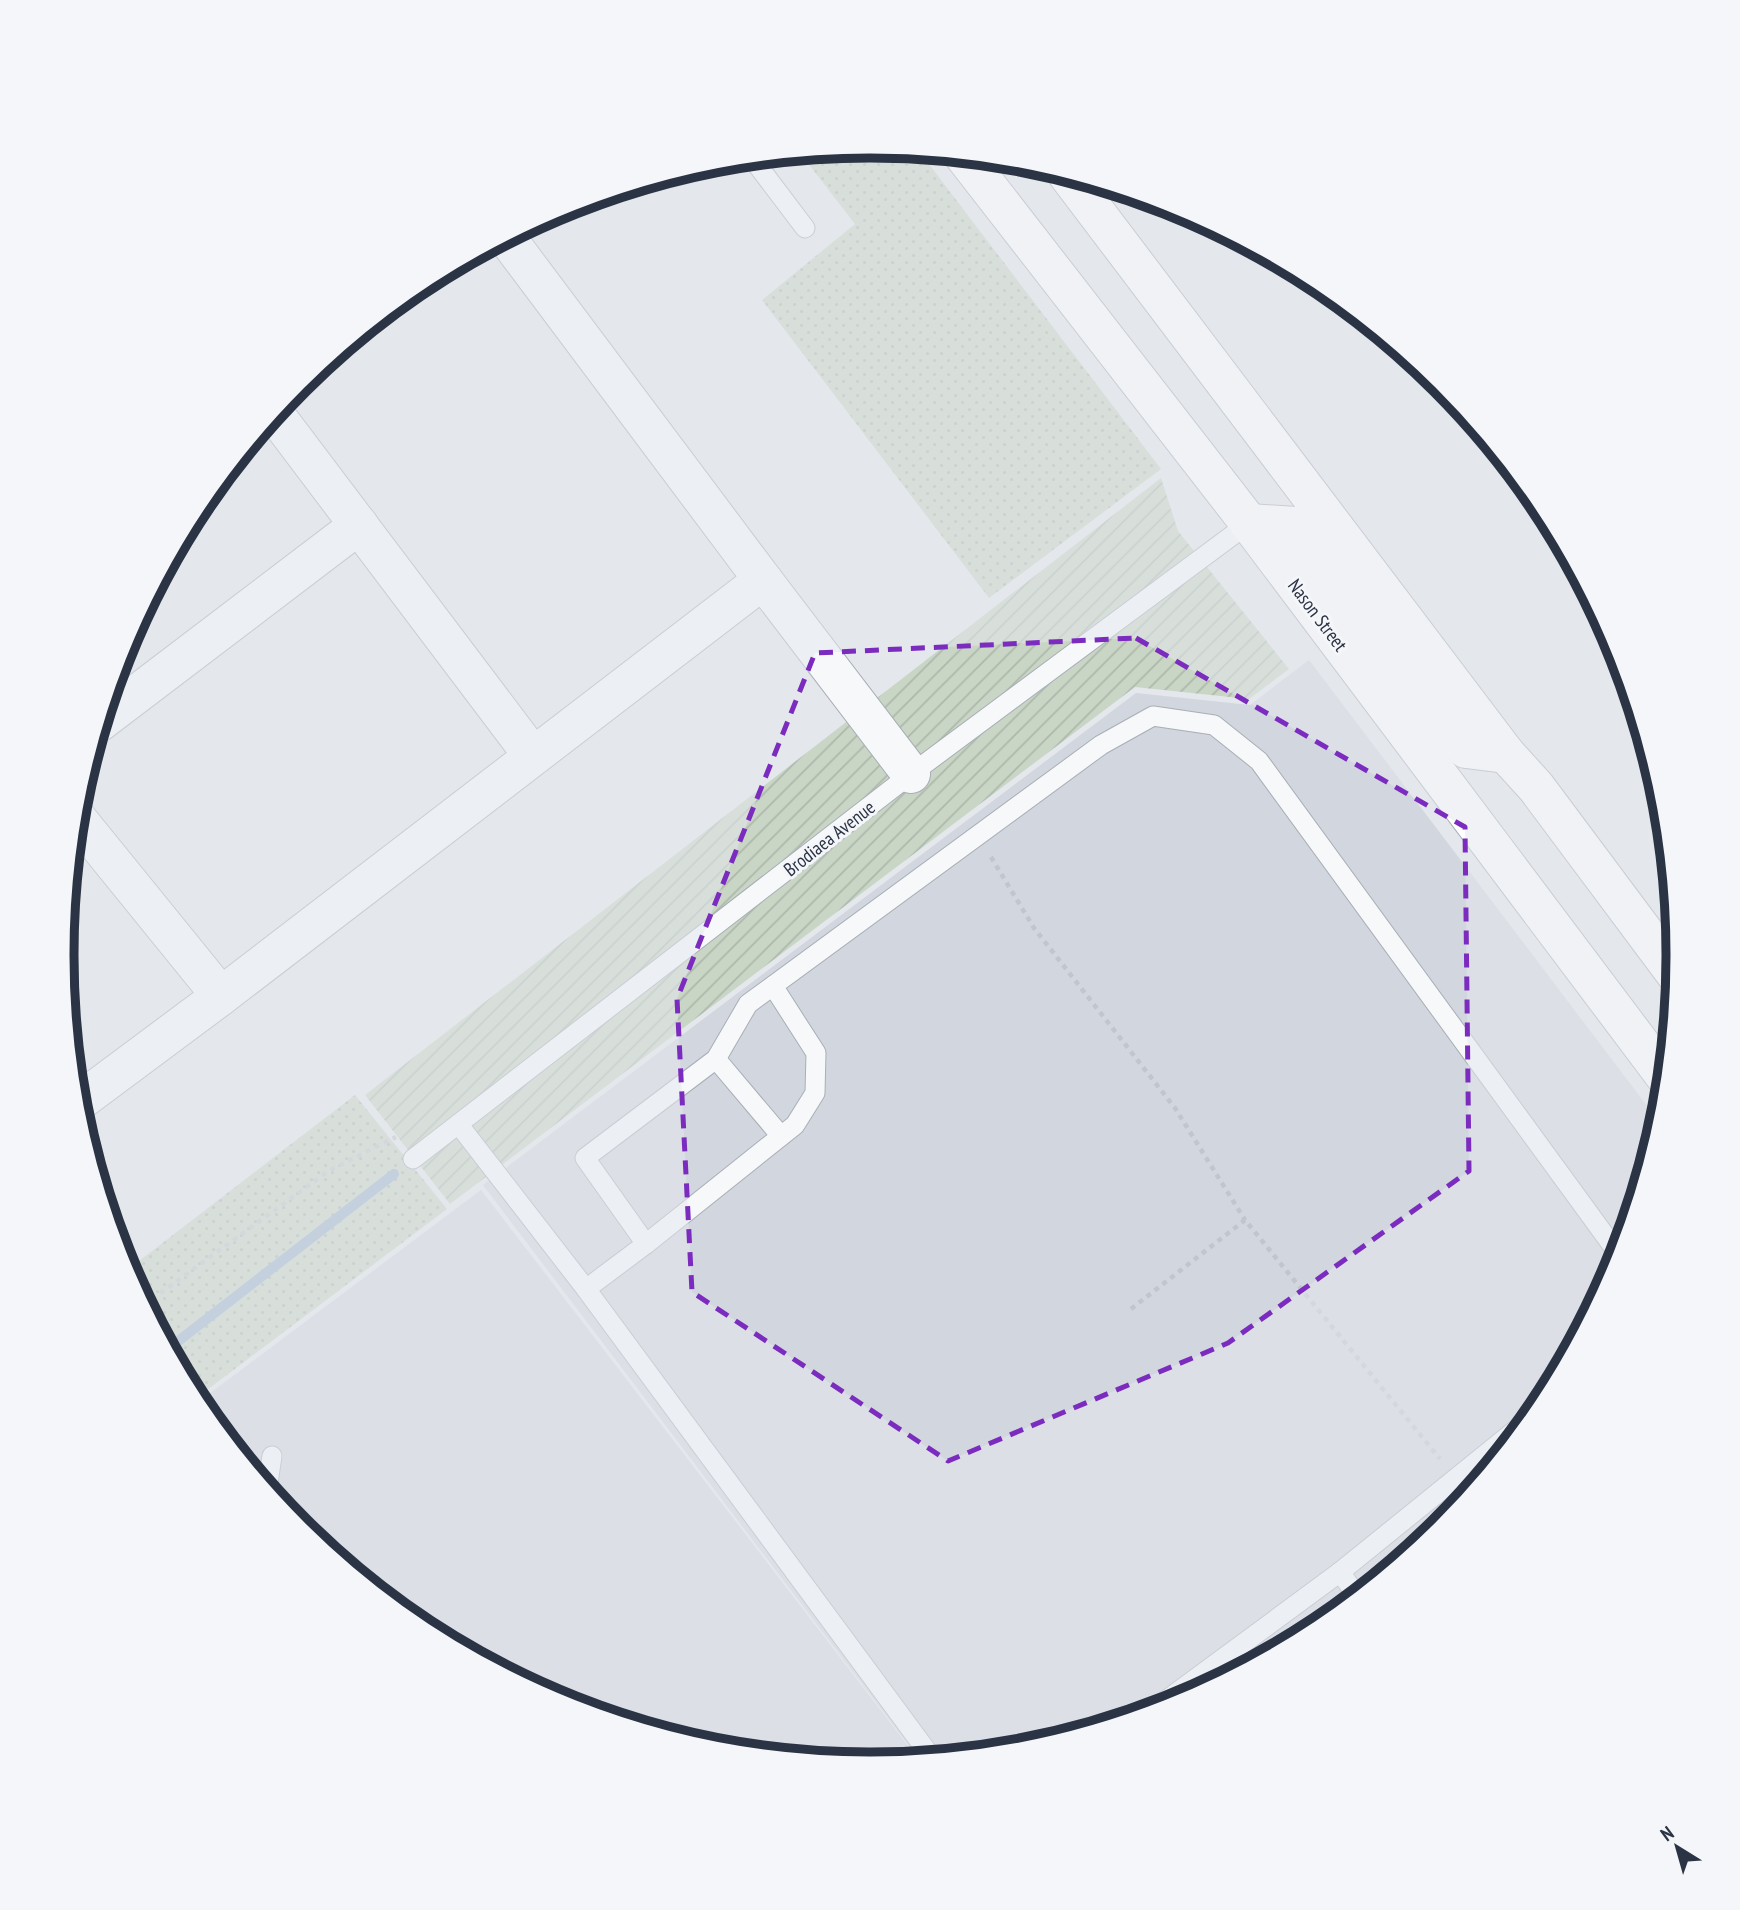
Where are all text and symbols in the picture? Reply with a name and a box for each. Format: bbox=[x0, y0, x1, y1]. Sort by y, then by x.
street label: Nason Street bbox=[1283, 574, 1353, 656]
street label: Brodiaea Avenue bbox=[779, 795, 880, 881]
north arrow bbox=[1642, 1812, 1712, 1882]
text: N bbox=[1655, 1821, 1678, 1846]

